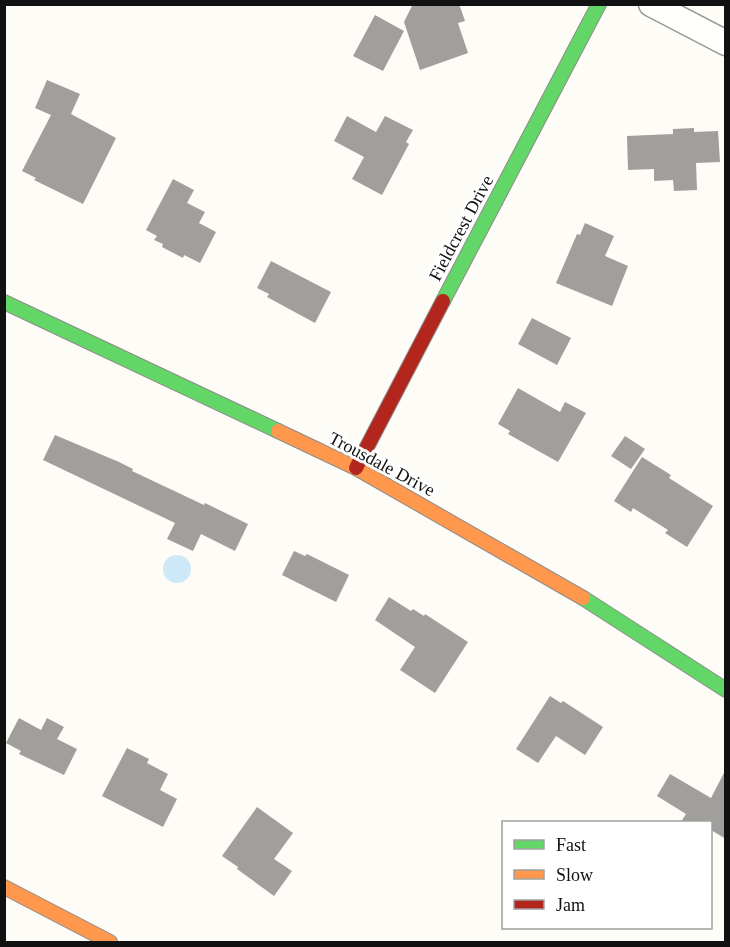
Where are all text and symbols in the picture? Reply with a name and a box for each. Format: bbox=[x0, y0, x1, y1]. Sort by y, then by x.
street label: Fieldcrest Drive bbox=[425, 172, 497, 284]
street label: Trousdale Drive bbox=[326, 428, 438, 500]
legend bbox=[502, 821, 712, 929]
text: Fast bbox=[556, 835, 586, 855]
text: Slow bbox=[556, 865, 593, 885]
text: Jam bbox=[556, 895, 585, 915]

